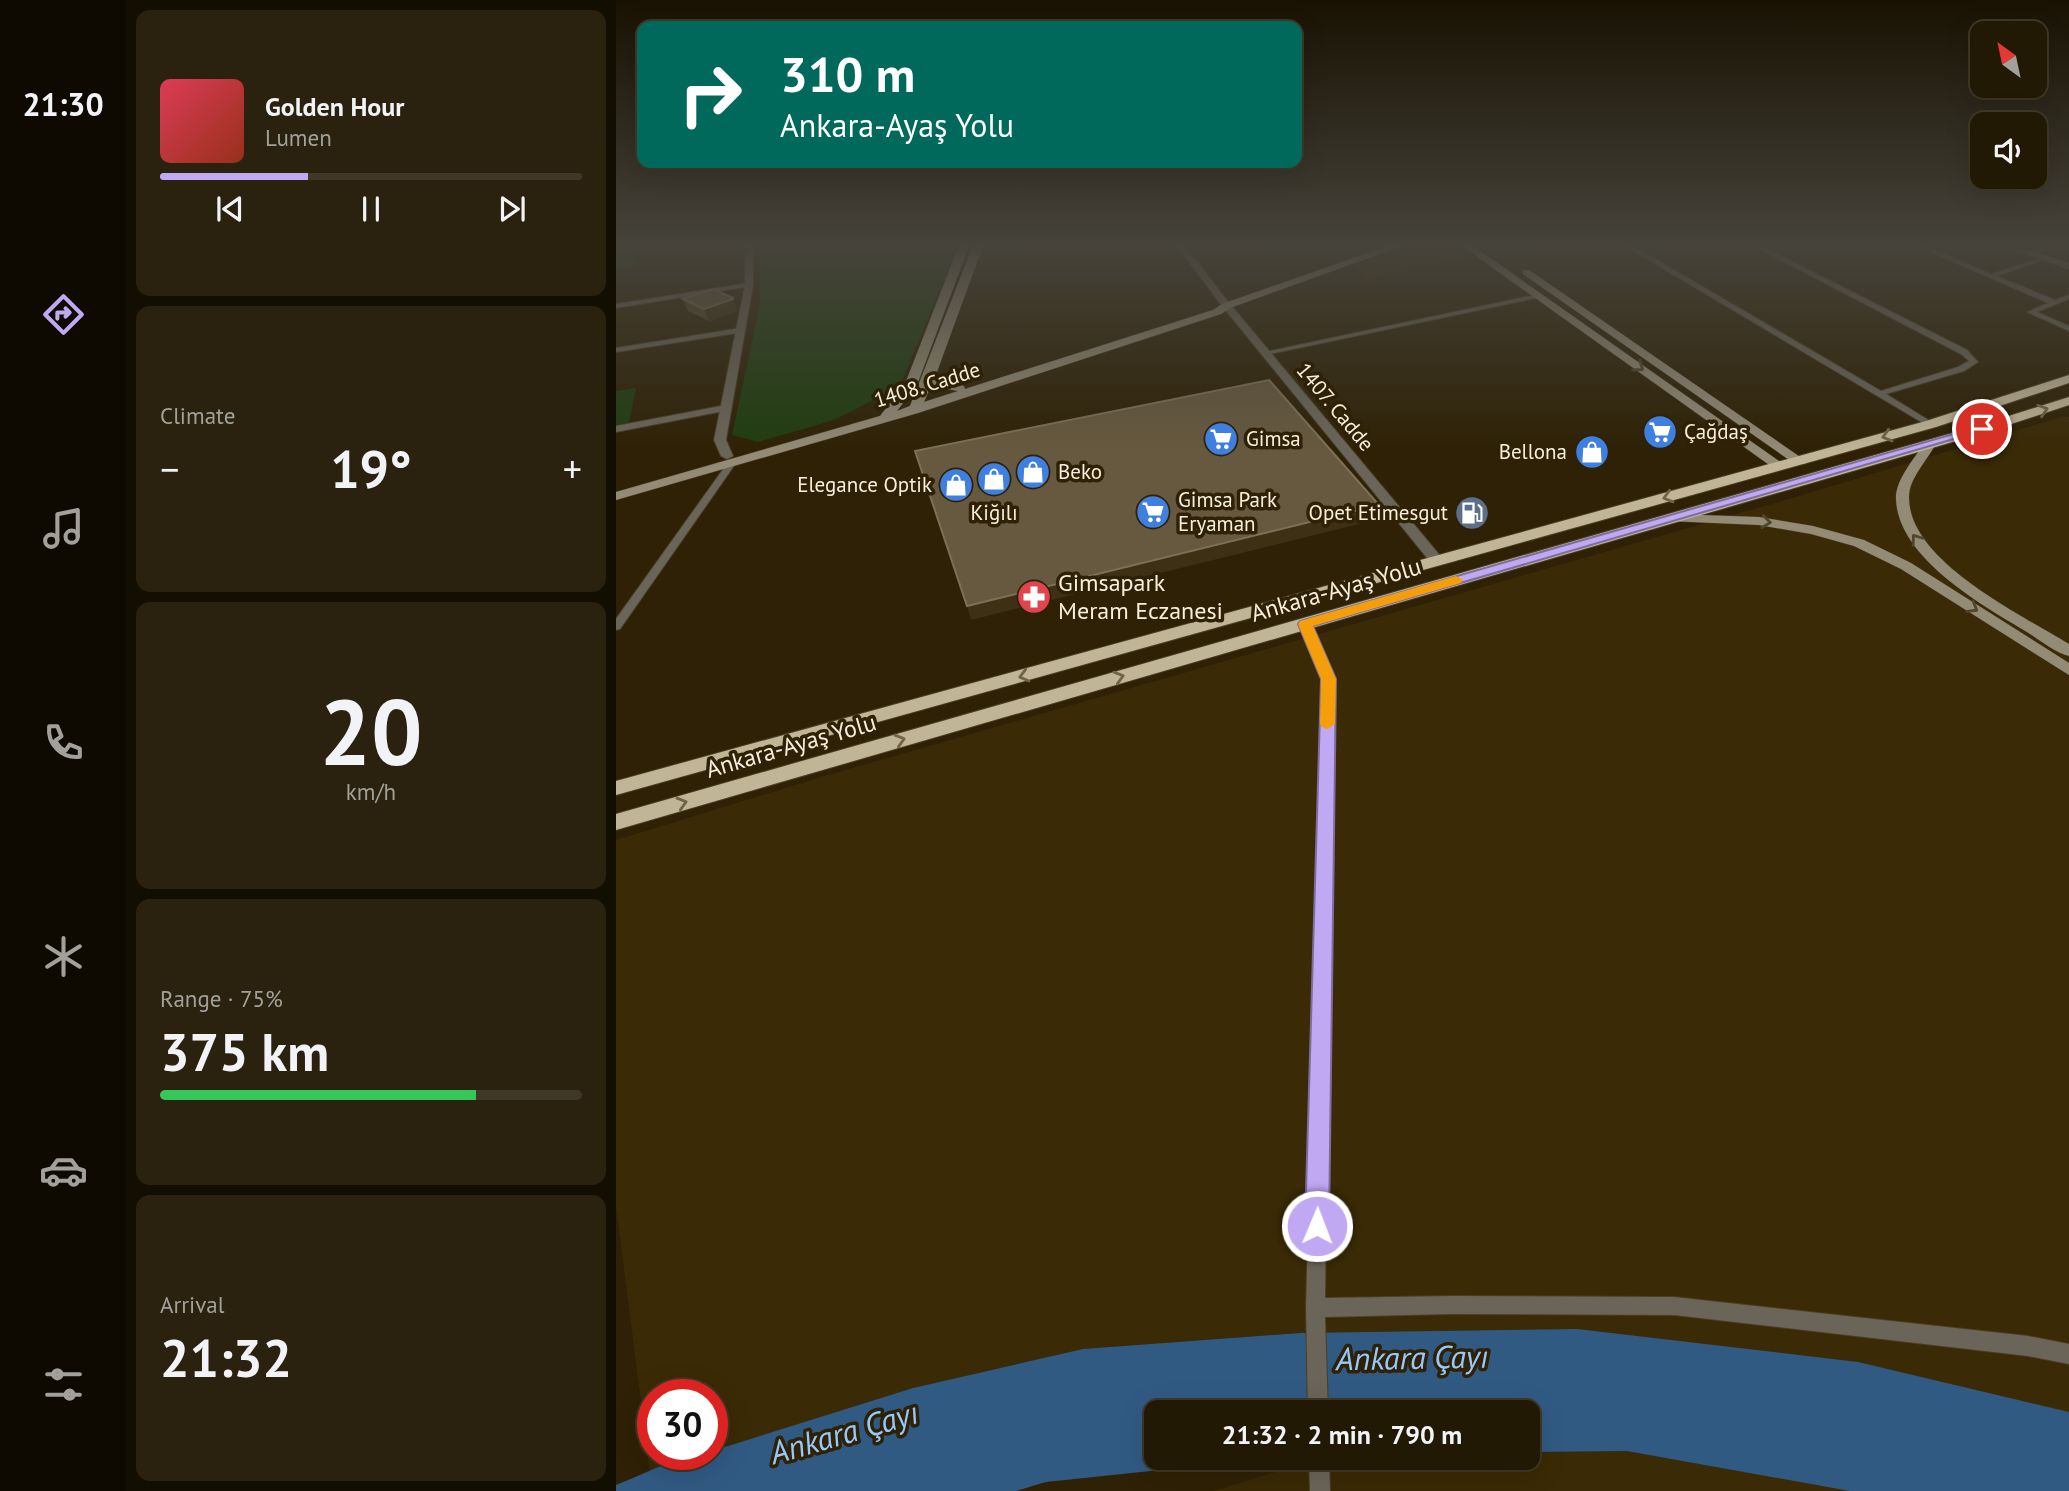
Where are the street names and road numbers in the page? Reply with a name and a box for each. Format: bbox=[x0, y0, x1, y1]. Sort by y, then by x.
street label: 1408. Cadde bbox=[871, 356, 983, 413]
street label: 1407. Cadde bbox=[1291, 357, 1380, 456]
street label: Ankara-Ayaş Yolu bbox=[1247, 550, 1424, 629]
street label: Ankara-Ayaş Yolu bbox=[702, 706, 879, 785]

